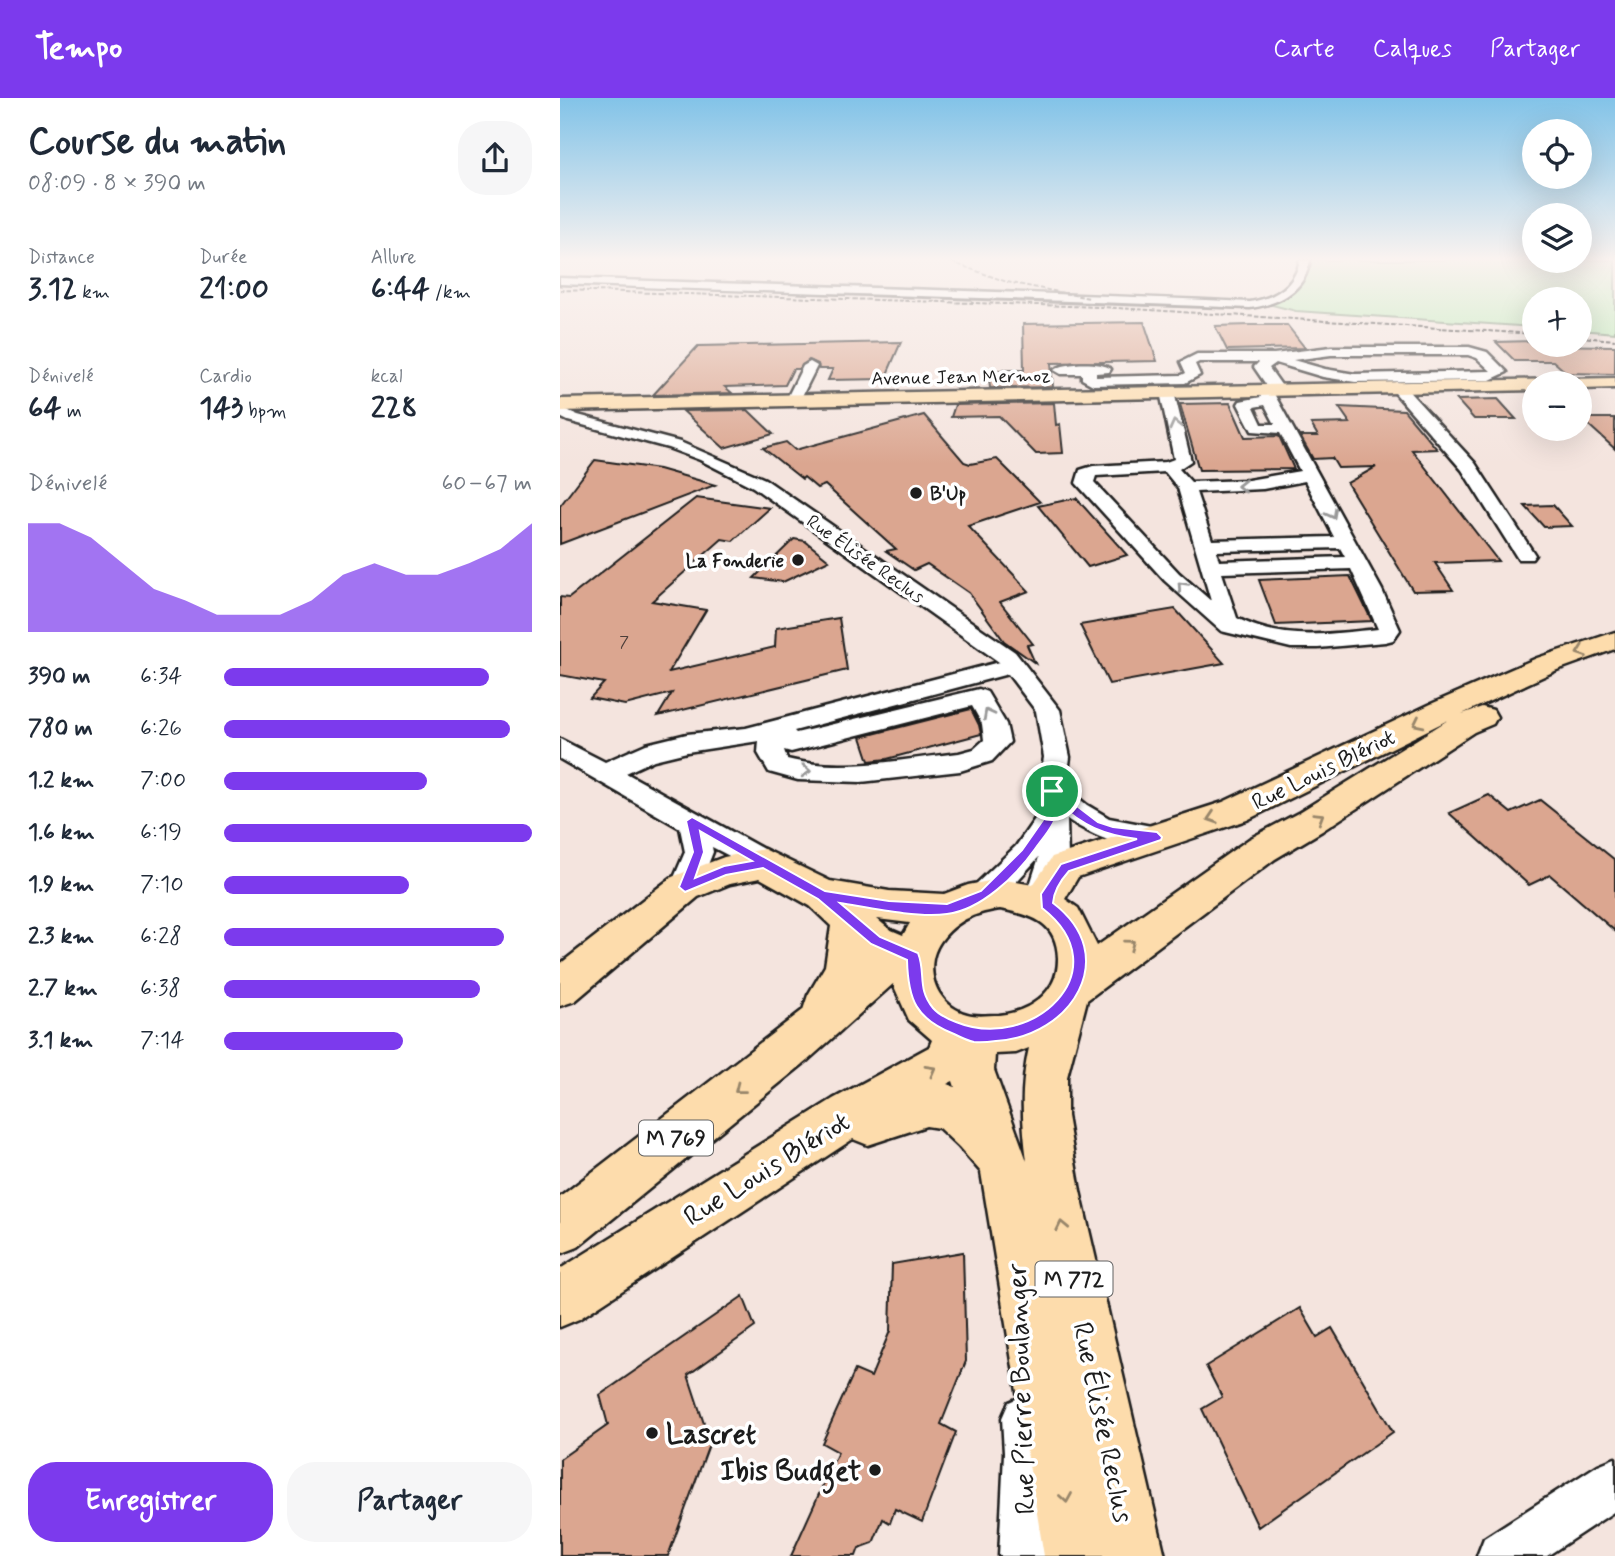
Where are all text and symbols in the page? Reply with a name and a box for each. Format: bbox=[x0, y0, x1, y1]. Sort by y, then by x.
text: Tempo bbox=[35, 27, 122, 71]
text: Carte bbox=[1273, 34, 1335, 65]
text: Calques bbox=[1373, 34, 1452, 65]
text: Partager bbox=[1490, 34, 1580, 65]
text: Course du matin bbox=[28, 118, 286, 167]
map controls bbox=[1522, 119, 1592, 441]
button: locate bbox=[1522, 119, 1592, 189]
button: share bbox=[458, 121, 532, 195]
text: 08:09 · 8 × 390 m bbox=[28, 169, 206, 199]
button: layers bbox=[1522, 203, 1592, 273]
text: Distance bbox=[28, 245, 95, 270]
text: Durée bbox=[199, 245, 247, 270]
text: Allure bbox=[371, 245, 416, 270]
text: 3.12 bbox=[28, 270, 77, 309]
text: 21:00 bbox=[199, 270, 269, 309]
text: 6:44 bbox=[371, 270, 430, 309]
text: km bbox=[77, 280, 110, 305]
text: /km bbox=[430, 280, 471, 305]
button: + bbox=[1522, 287, 1592, 357]
street label: Avenue Jean Mermoz bbox=[871, 363, 1051, 392]
text: Dénivelé bbox=[28, 364, 94, 389]
text: Cardio bbox=[199, 364, 252, 389]
text: kcal bbox=[371, 364, 403, 389]
button: − bbox=[1522, 371, 1592, 441]
text: 64 bbox=[28, 389, 62, 428]
text: 143 bbox=[199, 389, 243, 428]
text: 228 bbox=[371, 389, 417, 428]
text: m bbox=[62, 399, 82, 424]
text: bpm bbox=[243, 399, 287, 424]
one-way arrow bbox=[1168, 419, 1183, 431]
text: Dénivelé bbox=[28, 469, 107, 499]
text: 60–67 m bbox=[441, 469, 532, 499]
one-way arrow bbox=[1237, 479, 1248, 494]
place label: B'Up bbox=[930, 482, 966, 507]
marker: B'Up bbox=[908, 485, 924, 501]
one-way arrow bbox=[1324, 506, 1337, 519]
street label: Rue Élisée Reclus bbox=[801, 508, 930, 610]
place label: La Fonderie bbox=[686, 549, 784, 574]
marker: La Fonderie bbox=[790, 552, 806, 568]
one-way arrow bbox=[1178, 581, 1191, 594]
house number: 7 bbox=[619, 632, 629, 653]
one-way arrow bbox=[1576, 644, 1588, 658]
text: 390 m bbox=[28, 662, 90, 692]
text: 6:34 bbox=[140, 662, 182, 692]
one-way arrow bbox=[983, 709, 996, 721]
text: 780 m bbox=[28, 714, 93, 744]
text: 6:26 bbox=[140, 714, 182, 744]
one-way arrow bbox=[1413, 714, 1425, 728]
street label: Rue Louis Blériot bbox=[1247, 723, 1400, 818]
pin bbox=[1022, 761, 1082, 821]
one-way arrow bbox=[801, 763, 812, 778]
text: 1.2 km bbox=[28, 766, 94, 796]
text: 7:00 bbox=[140, 766, 186, 796]
icon: arrive bbox=[1033, 772, 1071, 810]
one-way arrow bbox=[1206, 810, 1218, 825]
one-way arrow bbox=[1311, 812, 1324, 825]
text: 1.6 km bbox=[28, 818, 95, 848]
text: 6:19 bbox=[140, 818, 182, 848]
text: 1.9 km bbox=[28, 870, 94, 900]
text: 7:10 bbox=[140, 870, 184, 900]
text: 2.3 km bbox=[28, 922, 94, 952]
text: 6:28 bbox=[140, 922, 182, 952]
one-way arrow bbox=[1123, 940, 1135, 952]
text: 2.7 km bbox=[28, 974, 98, 1004]
text: 6:38 bbox=[140, 974, 181, 1004]
text: 3.1 km bbox=[28, 1026, 93, 1056]
text: 7:14 bbox=[140, 1026, 184, 1056]
one-way arrow bbox=[923, 1065, 936, 1079]
one-way arrow bbox=[735, 1080, 747, 1093]
street label: Rue Louis Blériot bbox=[677, 1104, 857, 1236]
road number: M 769 bbox=[639, 1121, 713, 1156]
one-way arrow bbox=[1056, 1220, 1071, 1232]
street label: Rue Pierre Boulanger bbox=[1000, 1262, 1045, 1515]
road number: M 772 bbox=[1036, 1262, 1112, 1296]
street label: Rue Élisée Reclus bbox=[1062, 1318, 1143, 1526]
place label: Lascret bbox=[666, 1417, 757, 1454]
marker: Lascret bbox=[644, 1425, 660, 1441]
place label: Ibis Budget bbox=[720, 1454, 861, 1494]
button: Enregistrer bbox=[28, 1462, 273, 1542]
button: Partager bbox=[287, 1462, 532, 1542]
marker: Ibis Budget bbox=[867, 1462, 883, 1478]
one-way arrow bbox=[1058, 1492, 1073, 1504]

